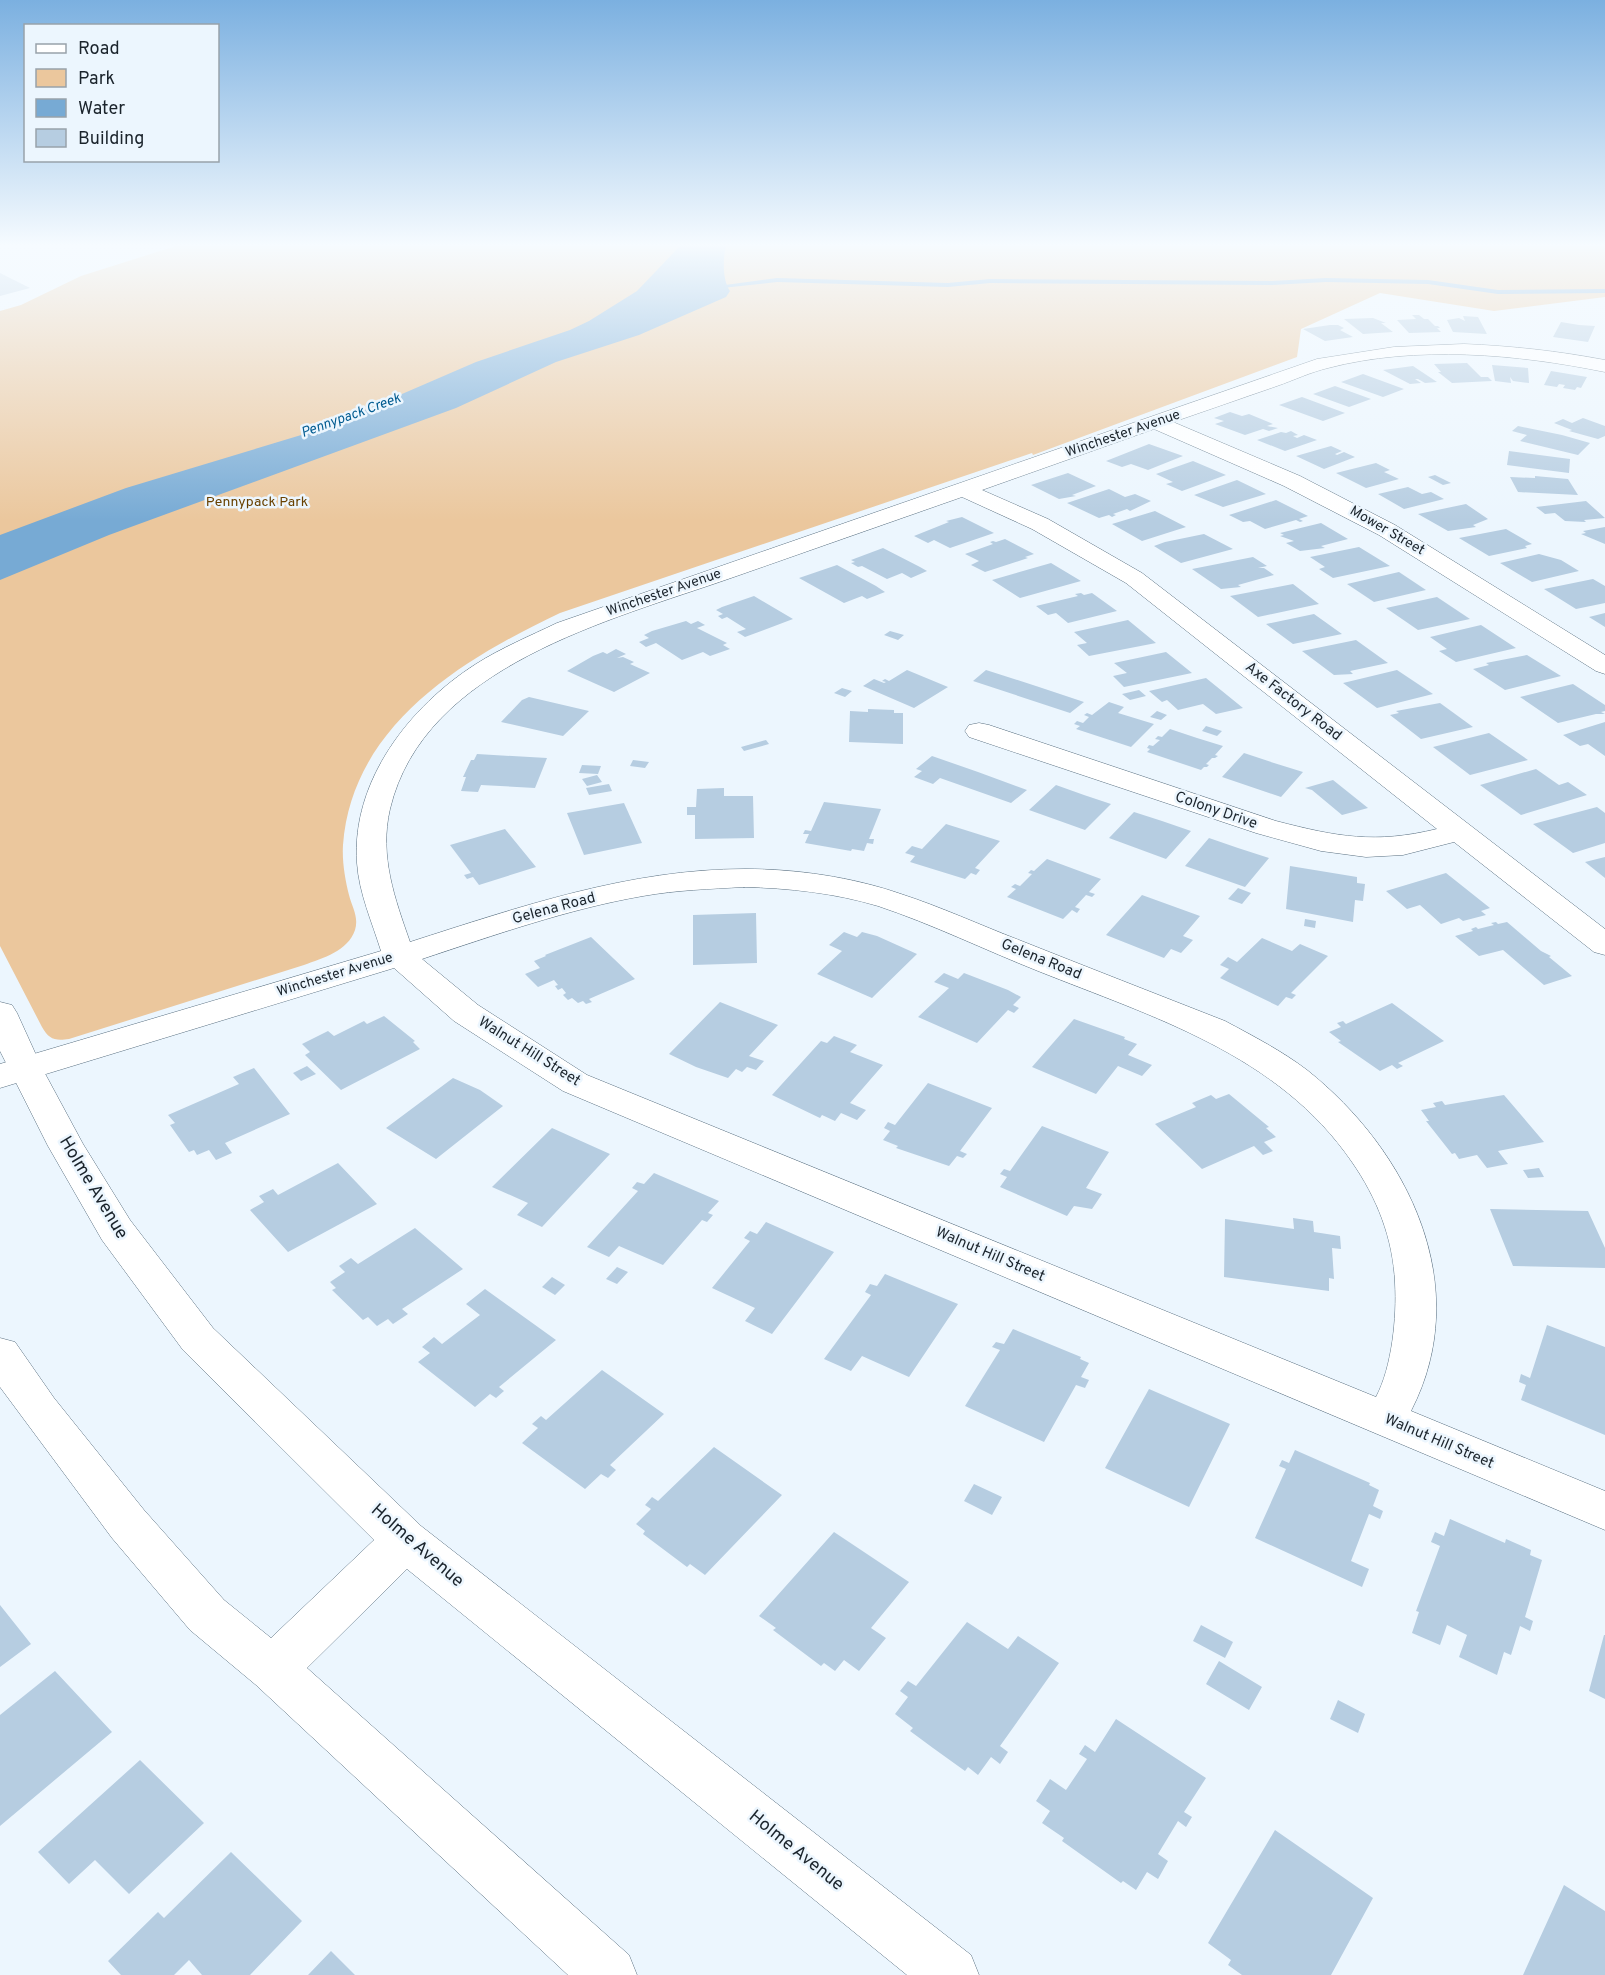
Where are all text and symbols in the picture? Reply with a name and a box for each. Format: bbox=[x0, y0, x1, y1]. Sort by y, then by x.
legend bbox=[24, 24, 219, 162]
text: Road bbox=[78, 38, 120, 61]
text: Park bbox=[78, 68, 115, 91]
text: Water bbox=[78, 98, 125, 121]
text: Building bbox=[78, 128, 144, 151]
water label: Pennypack Creek bbox=[299, 390, 404, 442]
street label: Winchester Avenue bbox=[1063, 406, 1183, 462]
park label: Pennypack Park bbox=[206, 494, 308, 511]
street label: Mower Street bbox=[1346, 503, 1428, 559]
street label: Winchester Avenue bbox=[604, 565, 724, 621]
street label: Axe Factory Road bbox=[1241, 658, 1345, 746]
street label: Colony Drive bbox=[1172, 788, 1260, 834]
street label: Gelena Road bbox=[510, 889, 598, 929]
street label: Gelena Road bbox=[998, 935, 1084, 985]
street label: Winchester Avenue bbox=[275, 949, 395, 1001]
street label: Walnut Hill Street bbox=[474, 1013, 584, 1091]
street label: Holme Avenue bbox=[53, 1132, 133, 1244]
street label: Walnut Hill Street bbox=[932, 1223, 1048, 1287]
street label: Walnut Hill Street bbox=[1381, 1410, 1497, 1474]
street label: Holme Avenue bbox=[366, 1499, 468, 1593]
street label: Holme Avenue bbox=[744, 1805, 848, 1897]

